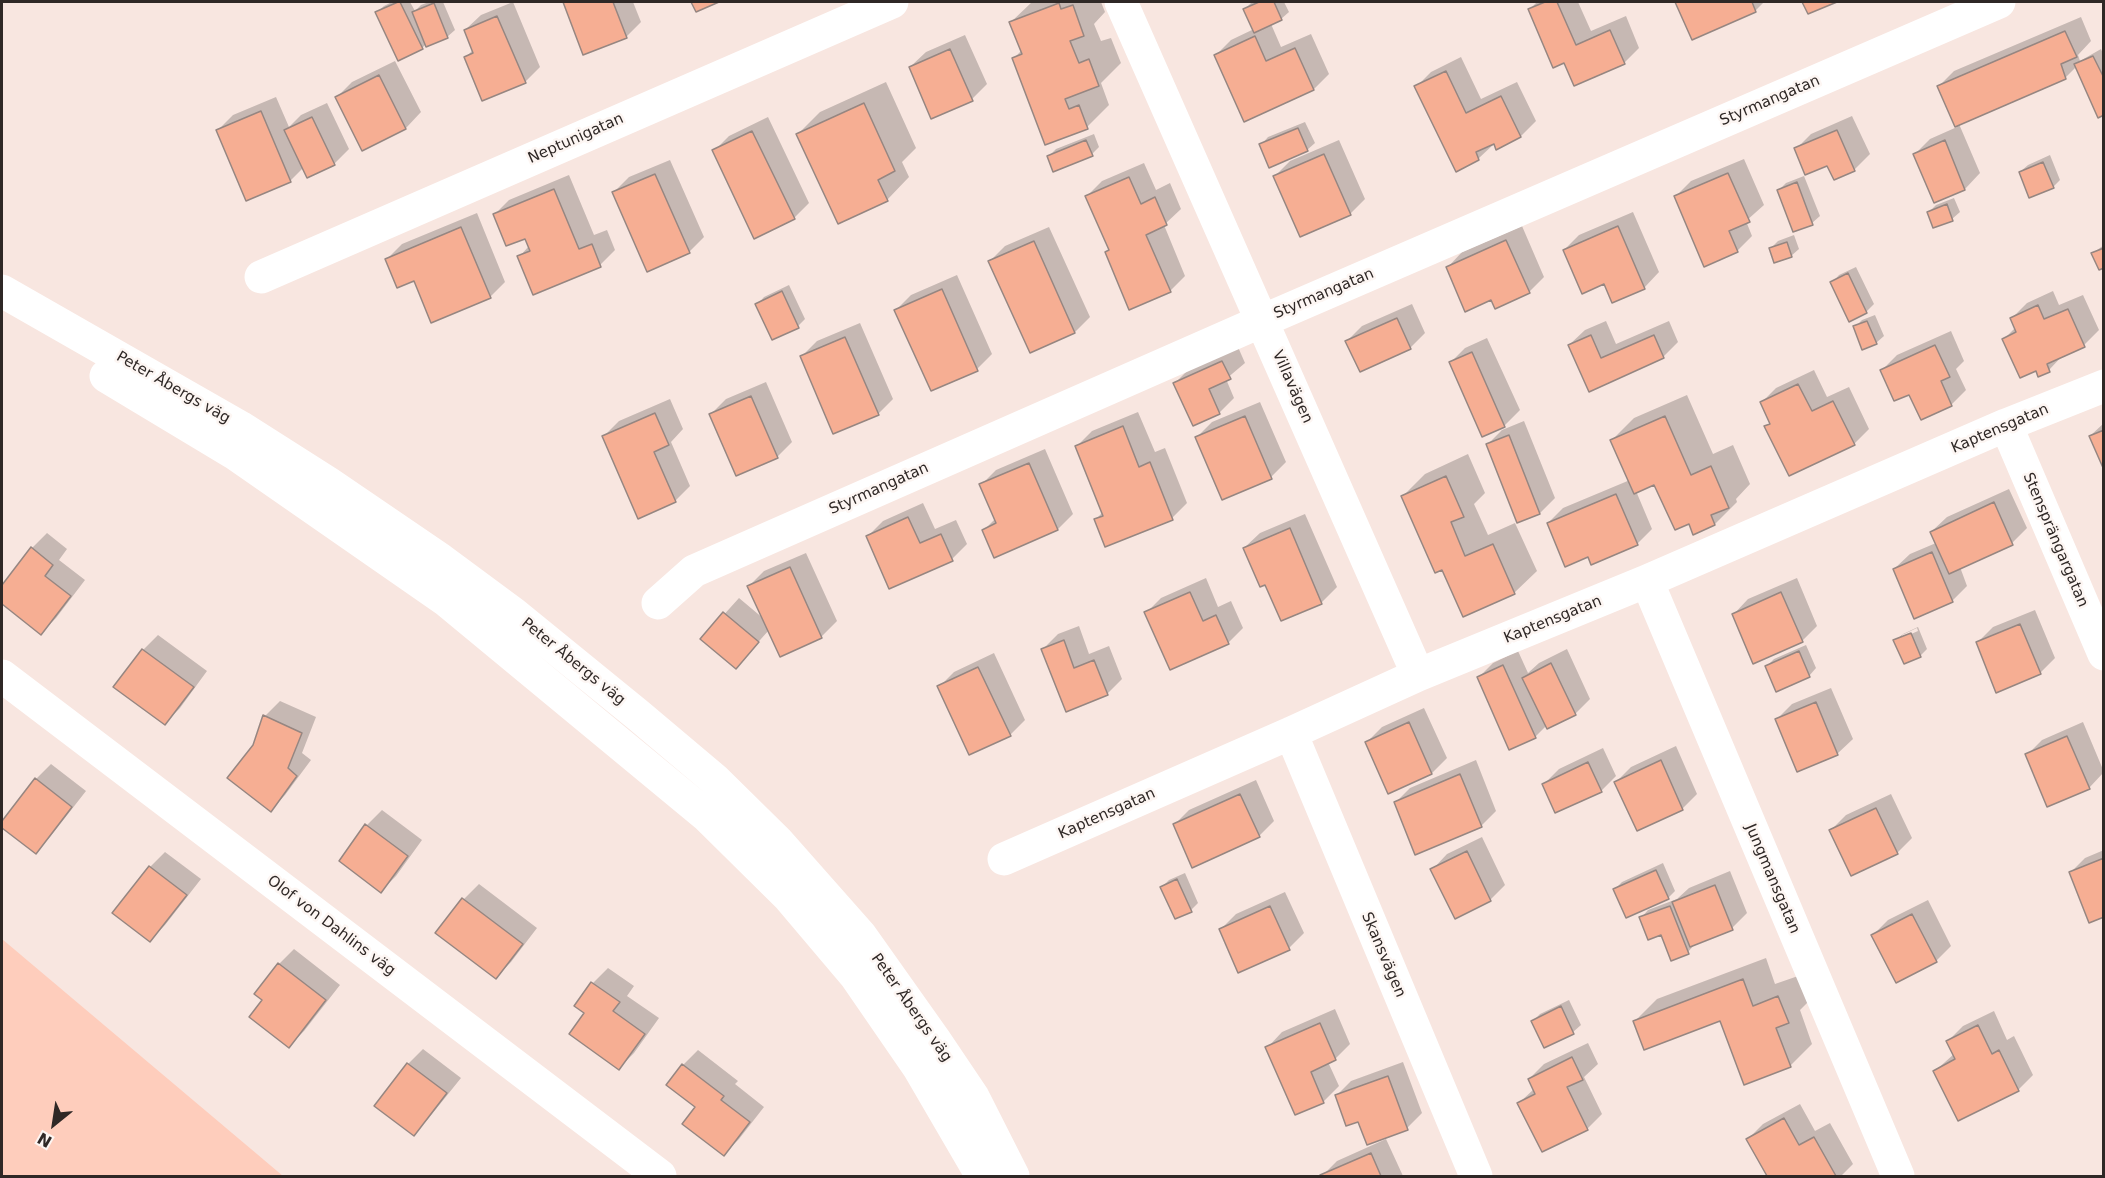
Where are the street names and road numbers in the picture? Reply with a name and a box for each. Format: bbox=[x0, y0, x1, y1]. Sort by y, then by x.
street label: Styrmangatan bbox=[1717, 72, 1823, 130]
street label: Neptunigatan bbox=[526, 110, 626, 168]
street label: Styrmangatan bbox=[1271, 265, 1377, 323]
street label: Peter Åbergs väg bbox=[113, 348, 233, 428]
street label: Villavägen bbox=[1268, 348, 1316, 426]
street label: Kaptensgatan bbox=[1949, 400, 2051, 458]
street label: Styrmangatan bbox=[827, 459, 931, 519]
street label: Stensprängargatan bbox=[2019, 470, 2091, 610]
street label: Kaptensgatan bbox=[1501, 592, 1605, 648]
street label: Peter Åbergs väg bbox=[517, 615, 629, 709]
street label: Kaptensgatan bbox=[1056, 785, 1158, 843]
street label: Jungmansgatan bbox=[1741, 821, 1803, 937]
street label: Olof von Dahlins väg bbox=[263, 872, 399, 980]
street label: Skansvägen bbox=[1357, 910, 1409, 1000]
street label: Peter Åbergs väg bbox=[867, 950, 955, 1066]

